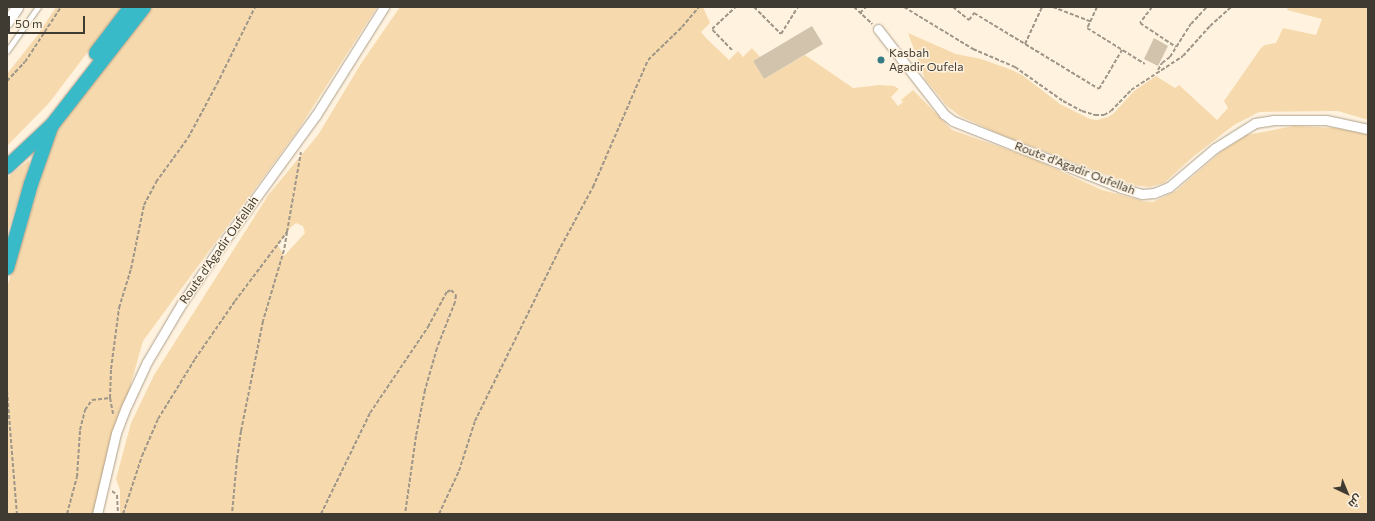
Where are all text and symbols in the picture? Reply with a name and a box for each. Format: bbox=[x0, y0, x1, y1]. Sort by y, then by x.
scale bar bbox=[10, 8, 87, 34]
text: 50 m bbox=[15, 16, 43, 30]
place label: Kasbah Agadir Oufela bbox=[889, 46, 963, 74]
marker: Kasbah Agadir Oufela bbox=[876, 55, 886, 65]
street label: Route d'Agadir Oufellah bbox=[1013, 138, 1137, 198]
street label: Route d'Agadir Oufellah bbox=[176, 193, 262, 307]
north arrow bbox=[1327, 473, 1367, 513]
text: ش bbox=[1346, 492, 1365, 512]

